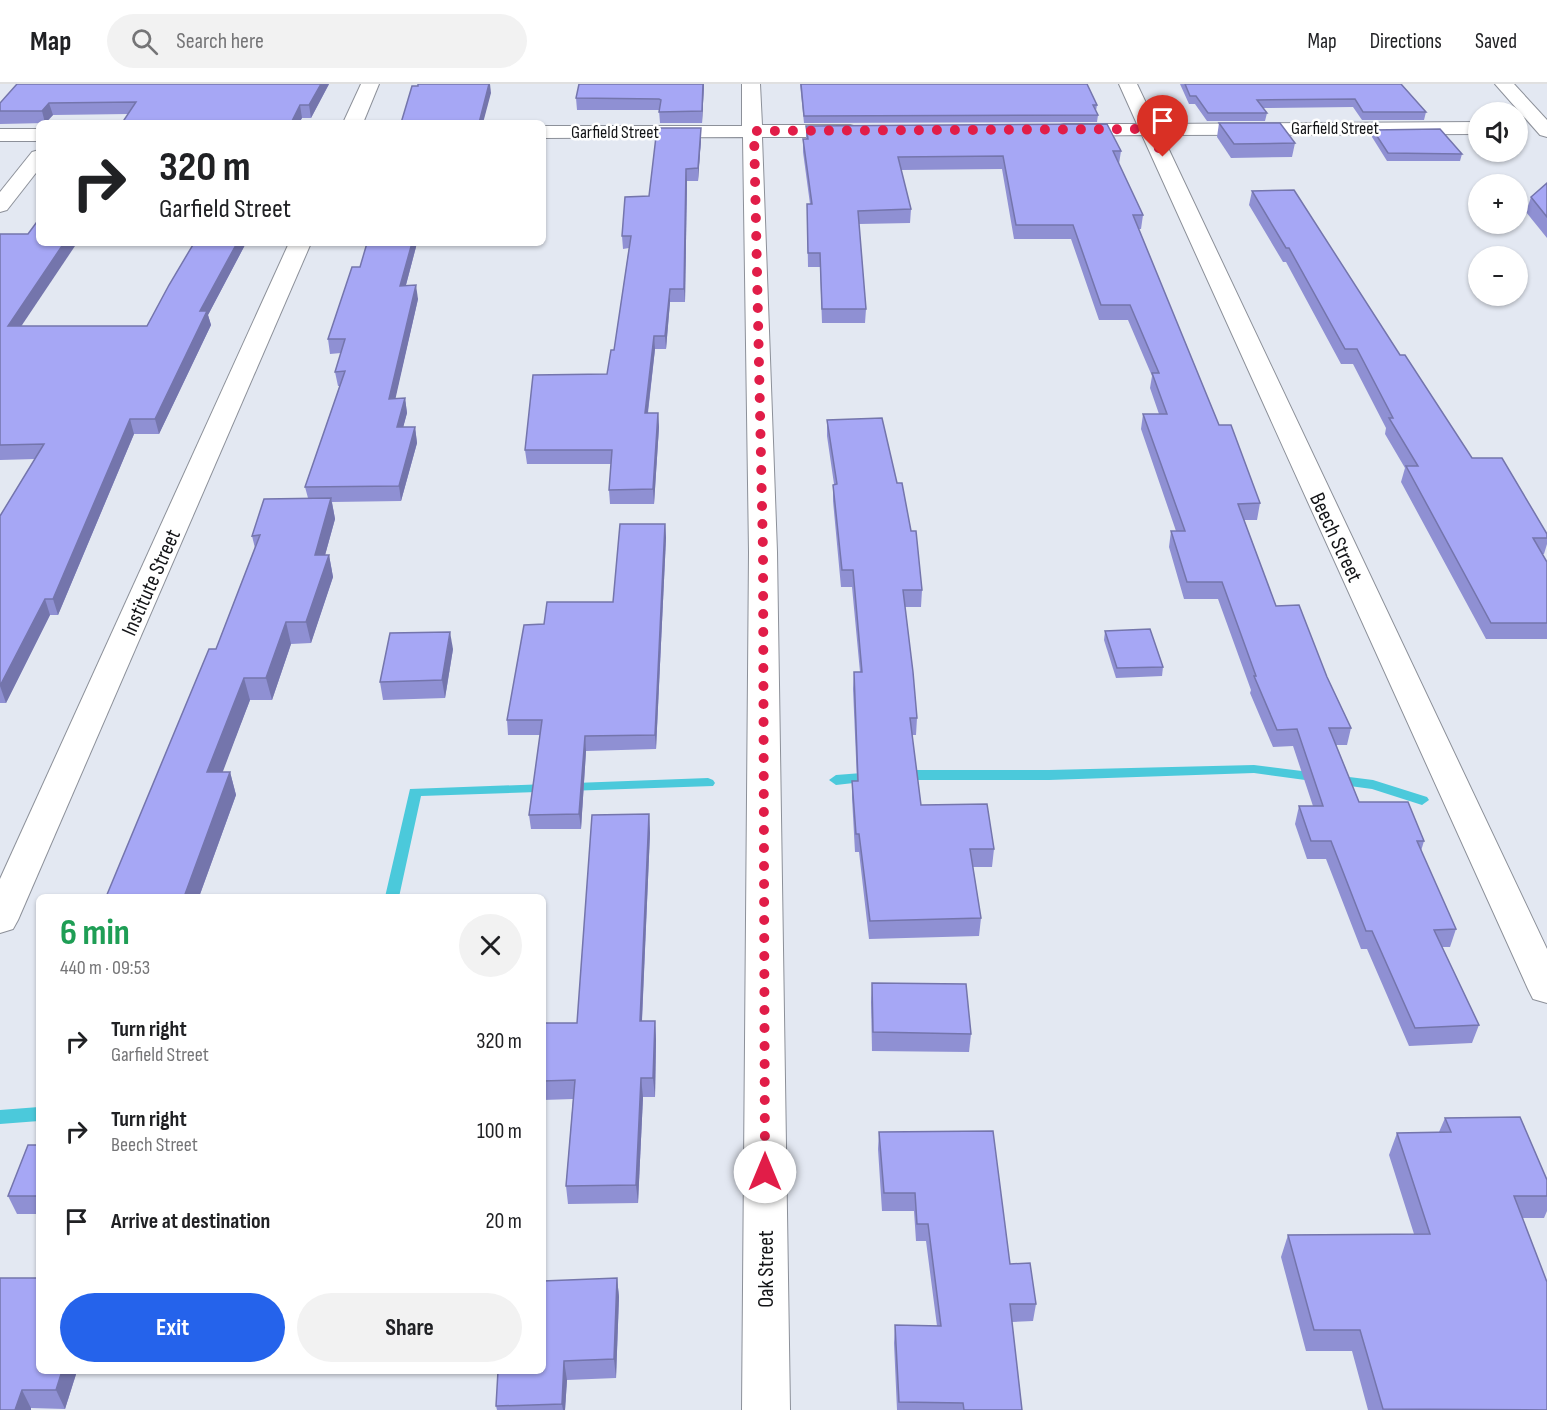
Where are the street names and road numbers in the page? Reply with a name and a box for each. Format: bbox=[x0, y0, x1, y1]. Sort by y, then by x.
street label: Garfield Street bbox=[1291, 118, 1380, 139]
street label: Garfield Street bbox=[571, 122, 660, 143]
street label: Beech Street bbox=[1303, 489, 1368, 587]
street label: Institute Street bbox=[116, 525, 187, 640]
street label: Oak Street bbox=[753, 1230, 780, 1308]

